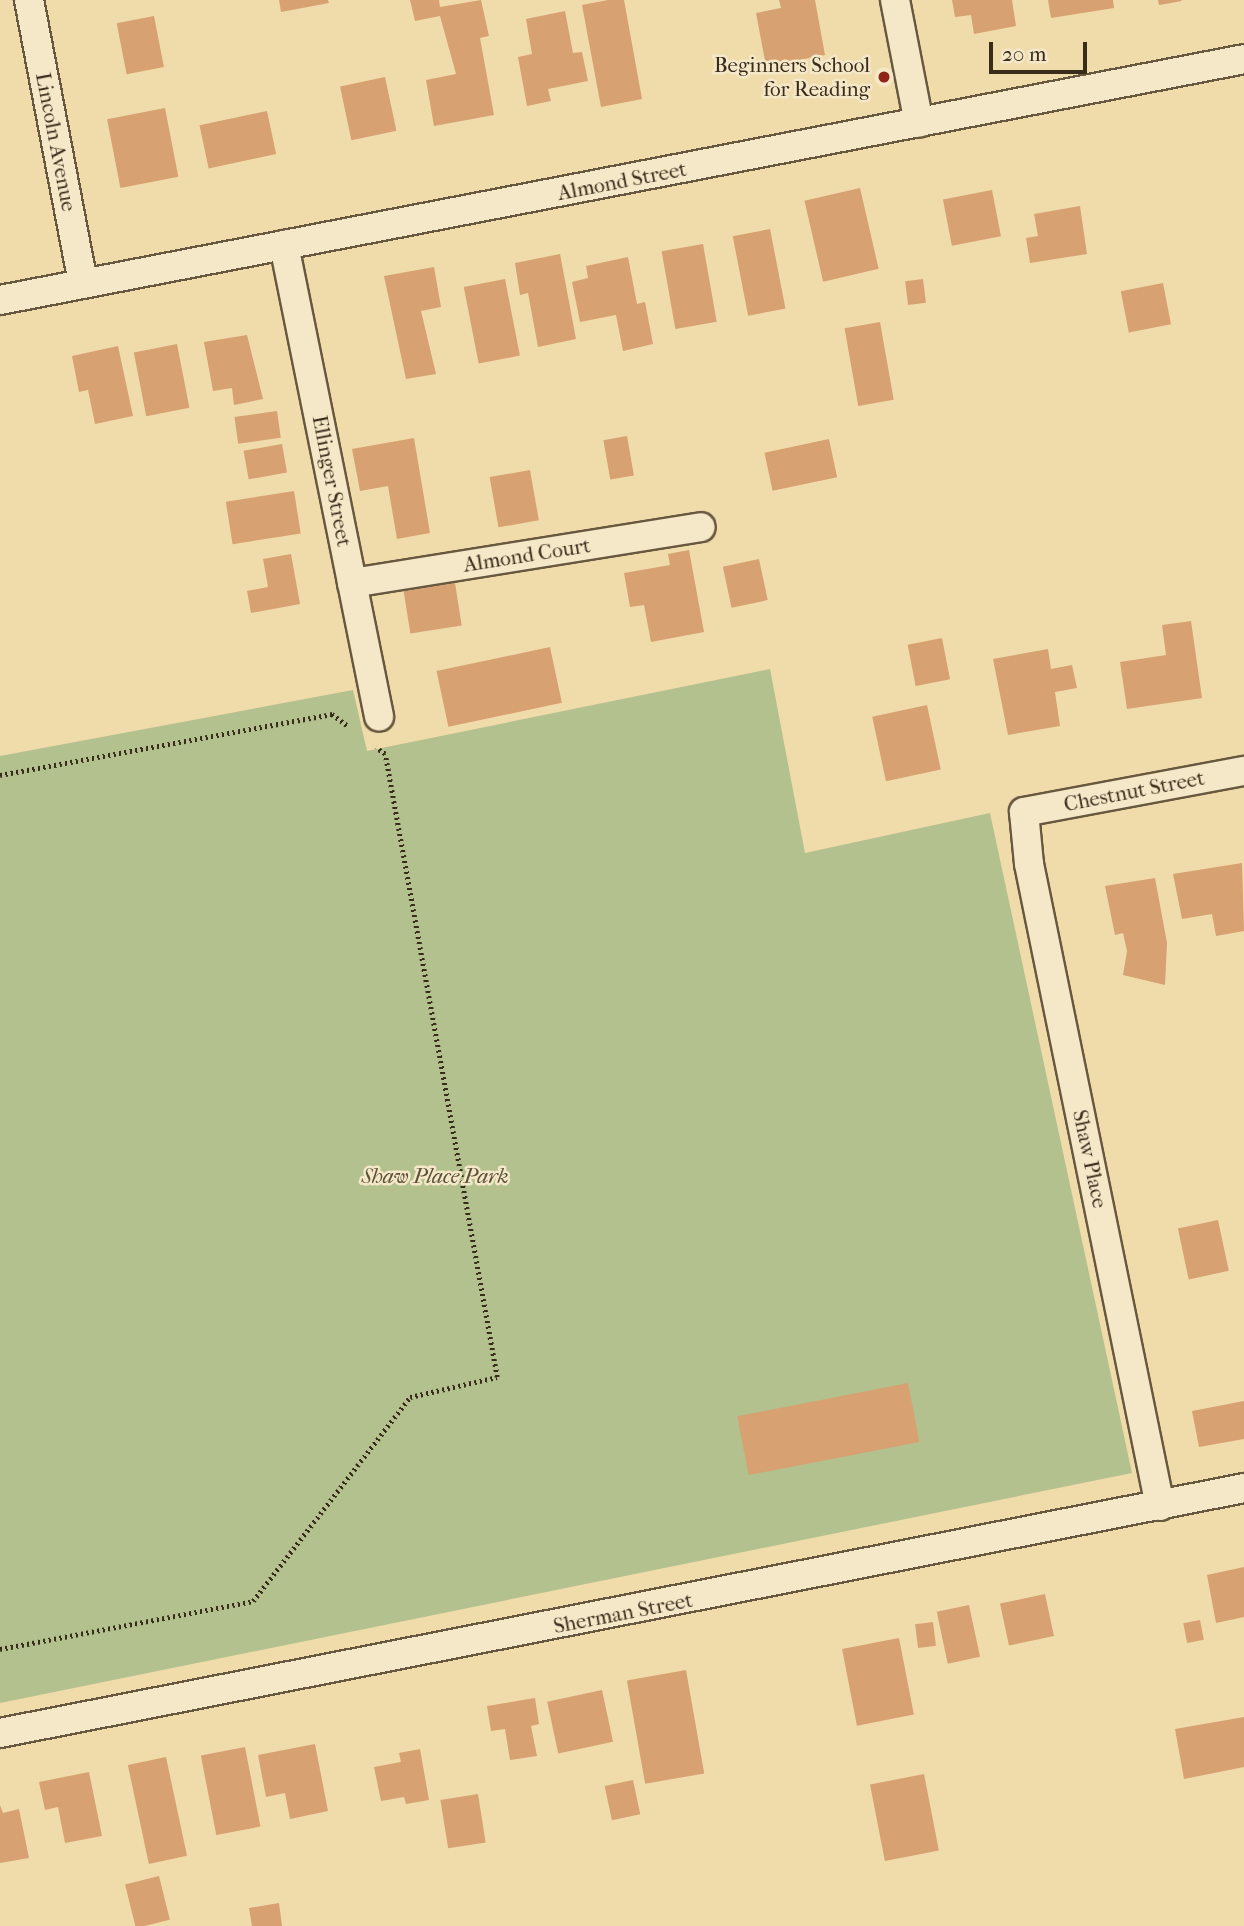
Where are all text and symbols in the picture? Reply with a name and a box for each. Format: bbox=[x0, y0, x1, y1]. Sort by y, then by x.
scale bar bbox=[992, 28, 1090, 72]
text: 20 m bbox=[1002, 42, 1046, 66]
place label: Beginners School for Reading bbox=[714, 52, 870, 102]
marker: Beginners School for Reading bbox=[876, 69, 892, 85]
street label: Lincoln Avenue bbox=[30, 70, 82, 214]
street label: Almond Street bbox=[555, 156, 689, 206]
street label: Ellinger Street bbox=[307, 413, 357, 549]
street label: Almond Court bbox=[462, 533, 592, 577]
street label: Chestnut Street bbox=[1062, 765, 1206, 817]
street label: Shaw Place bbox=[1067, 1108, 1113, 1210]
park label: Shaw Place Park bbox=[361, 1163, 509, 1189]
street label: Sherman Street bbox=[551, 1587, 695, 1639]

